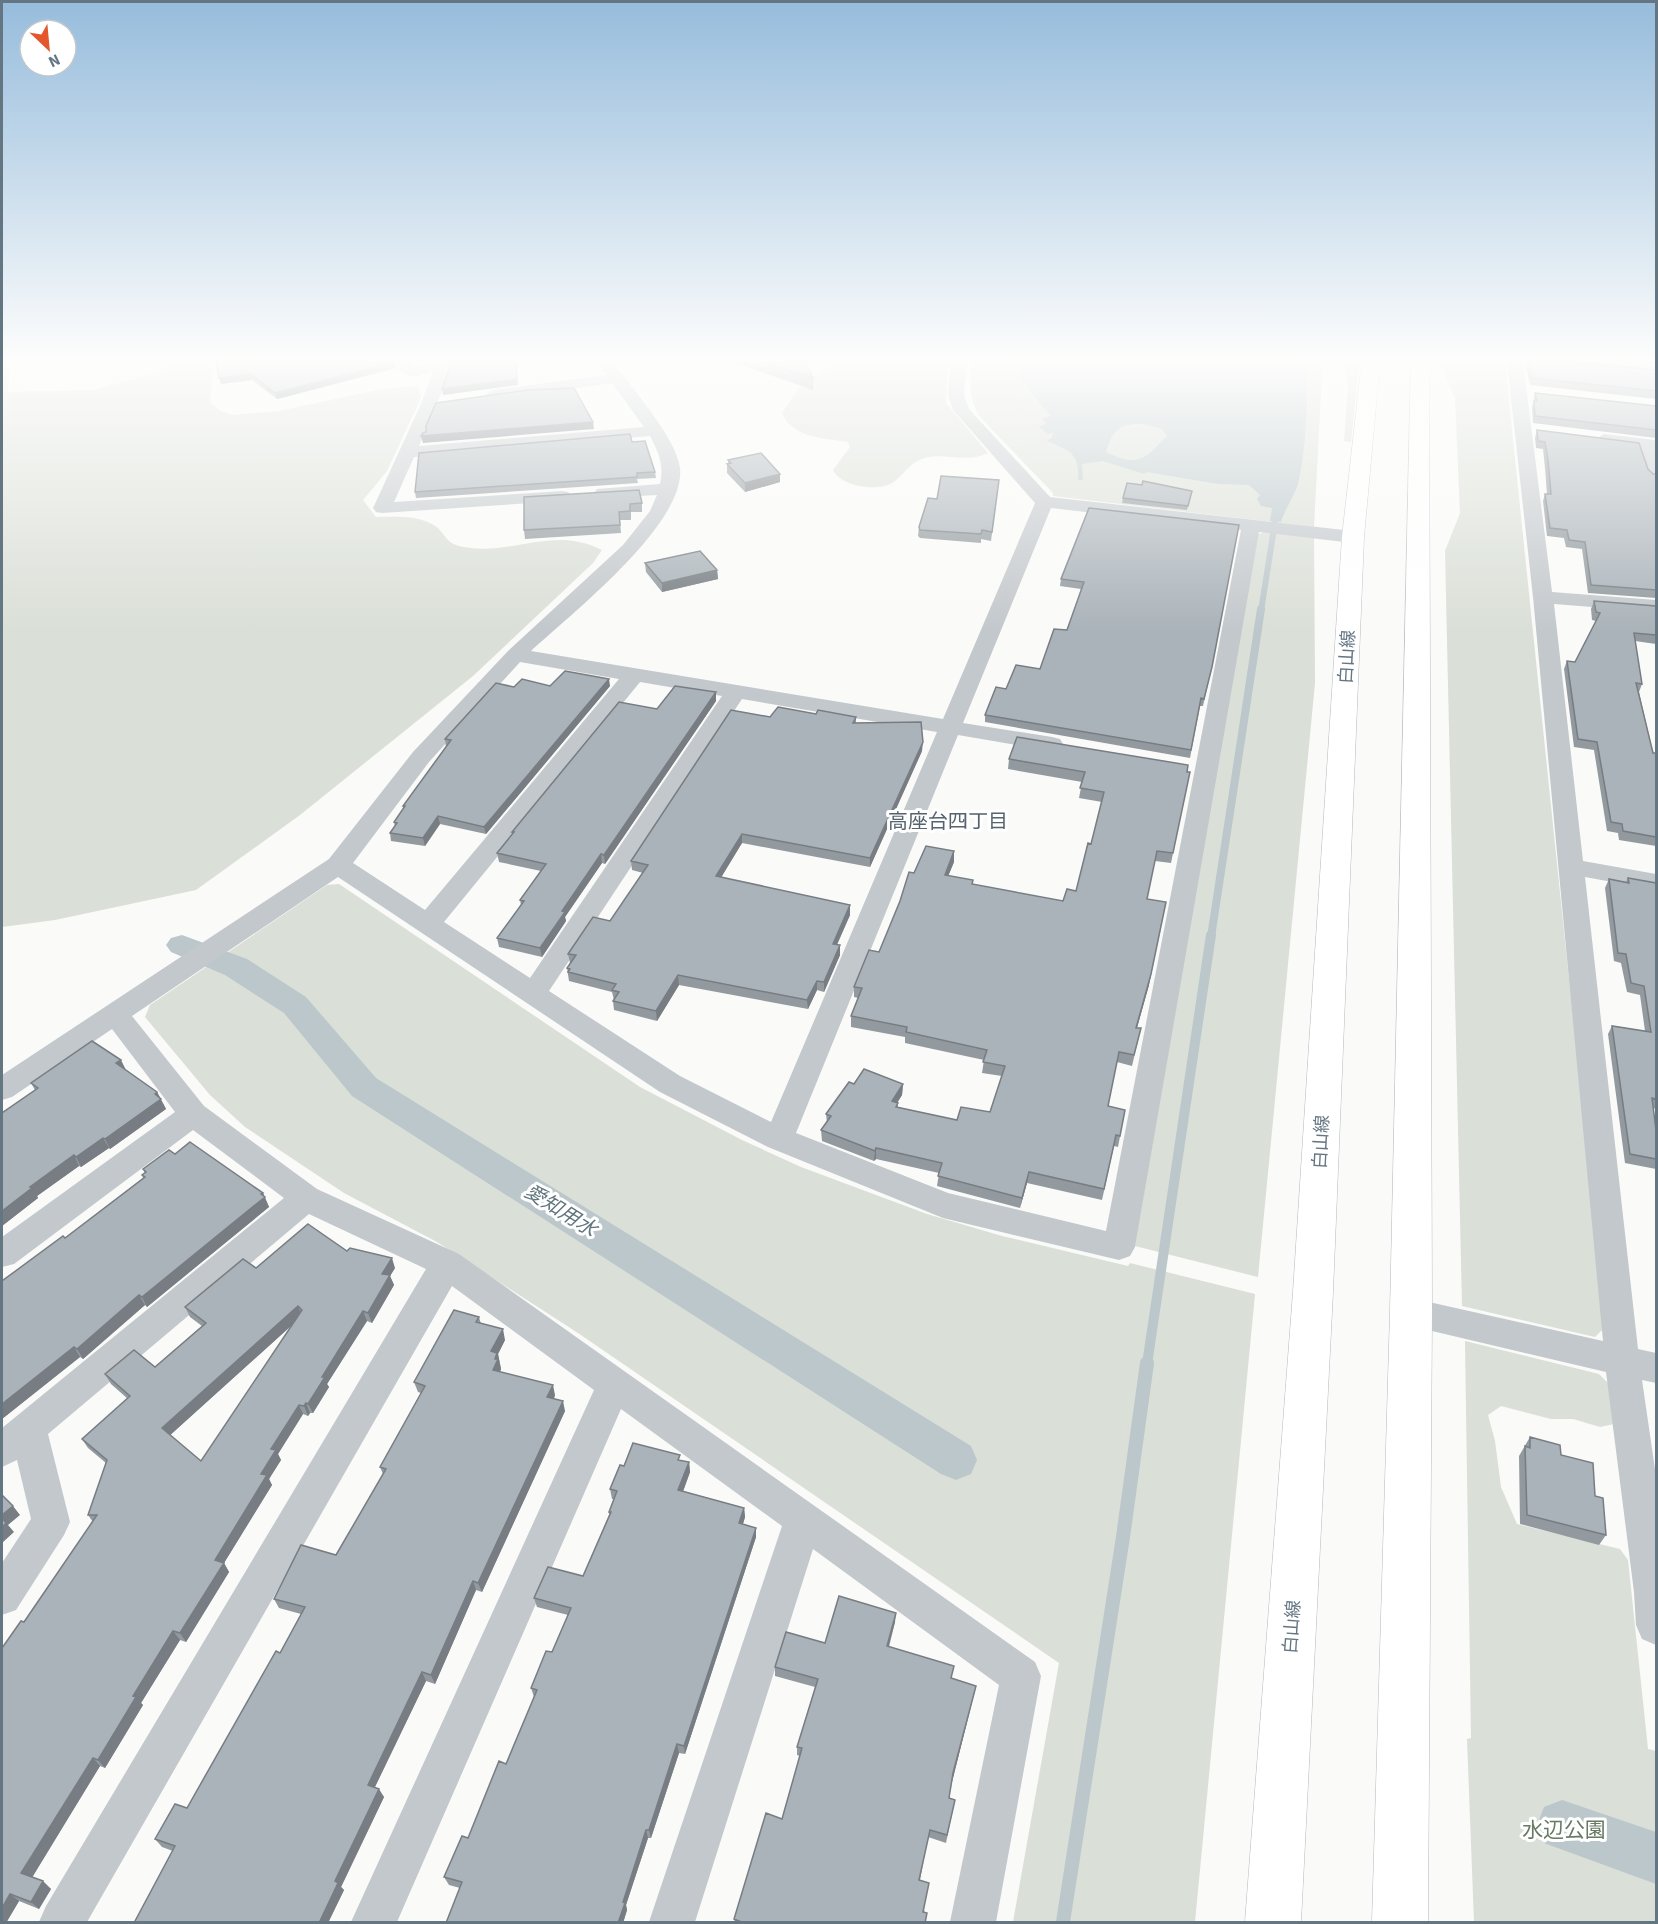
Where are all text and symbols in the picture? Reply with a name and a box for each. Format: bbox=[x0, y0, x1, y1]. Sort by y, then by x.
north arrow bbox=[18, 18, 78, 78]
text: N bbox=[45, 48, 64, 73]
street label: 白山線 bbox=[1334, 629, 1361, 685]
district label: 高座台四丁目 bbox=[888, 808, 1008, 836]
street label: 白山線 bbox=[1308, 1114, 1335, 1170]
water label: 愛知用水 bbox=[519, 1178, 604, 1245]
street label: 白山線 bbox=[1278, 1599, 1307, 1655]
park label: 水辺公園 bbox=[1522, 1815, 1606, 1845]

